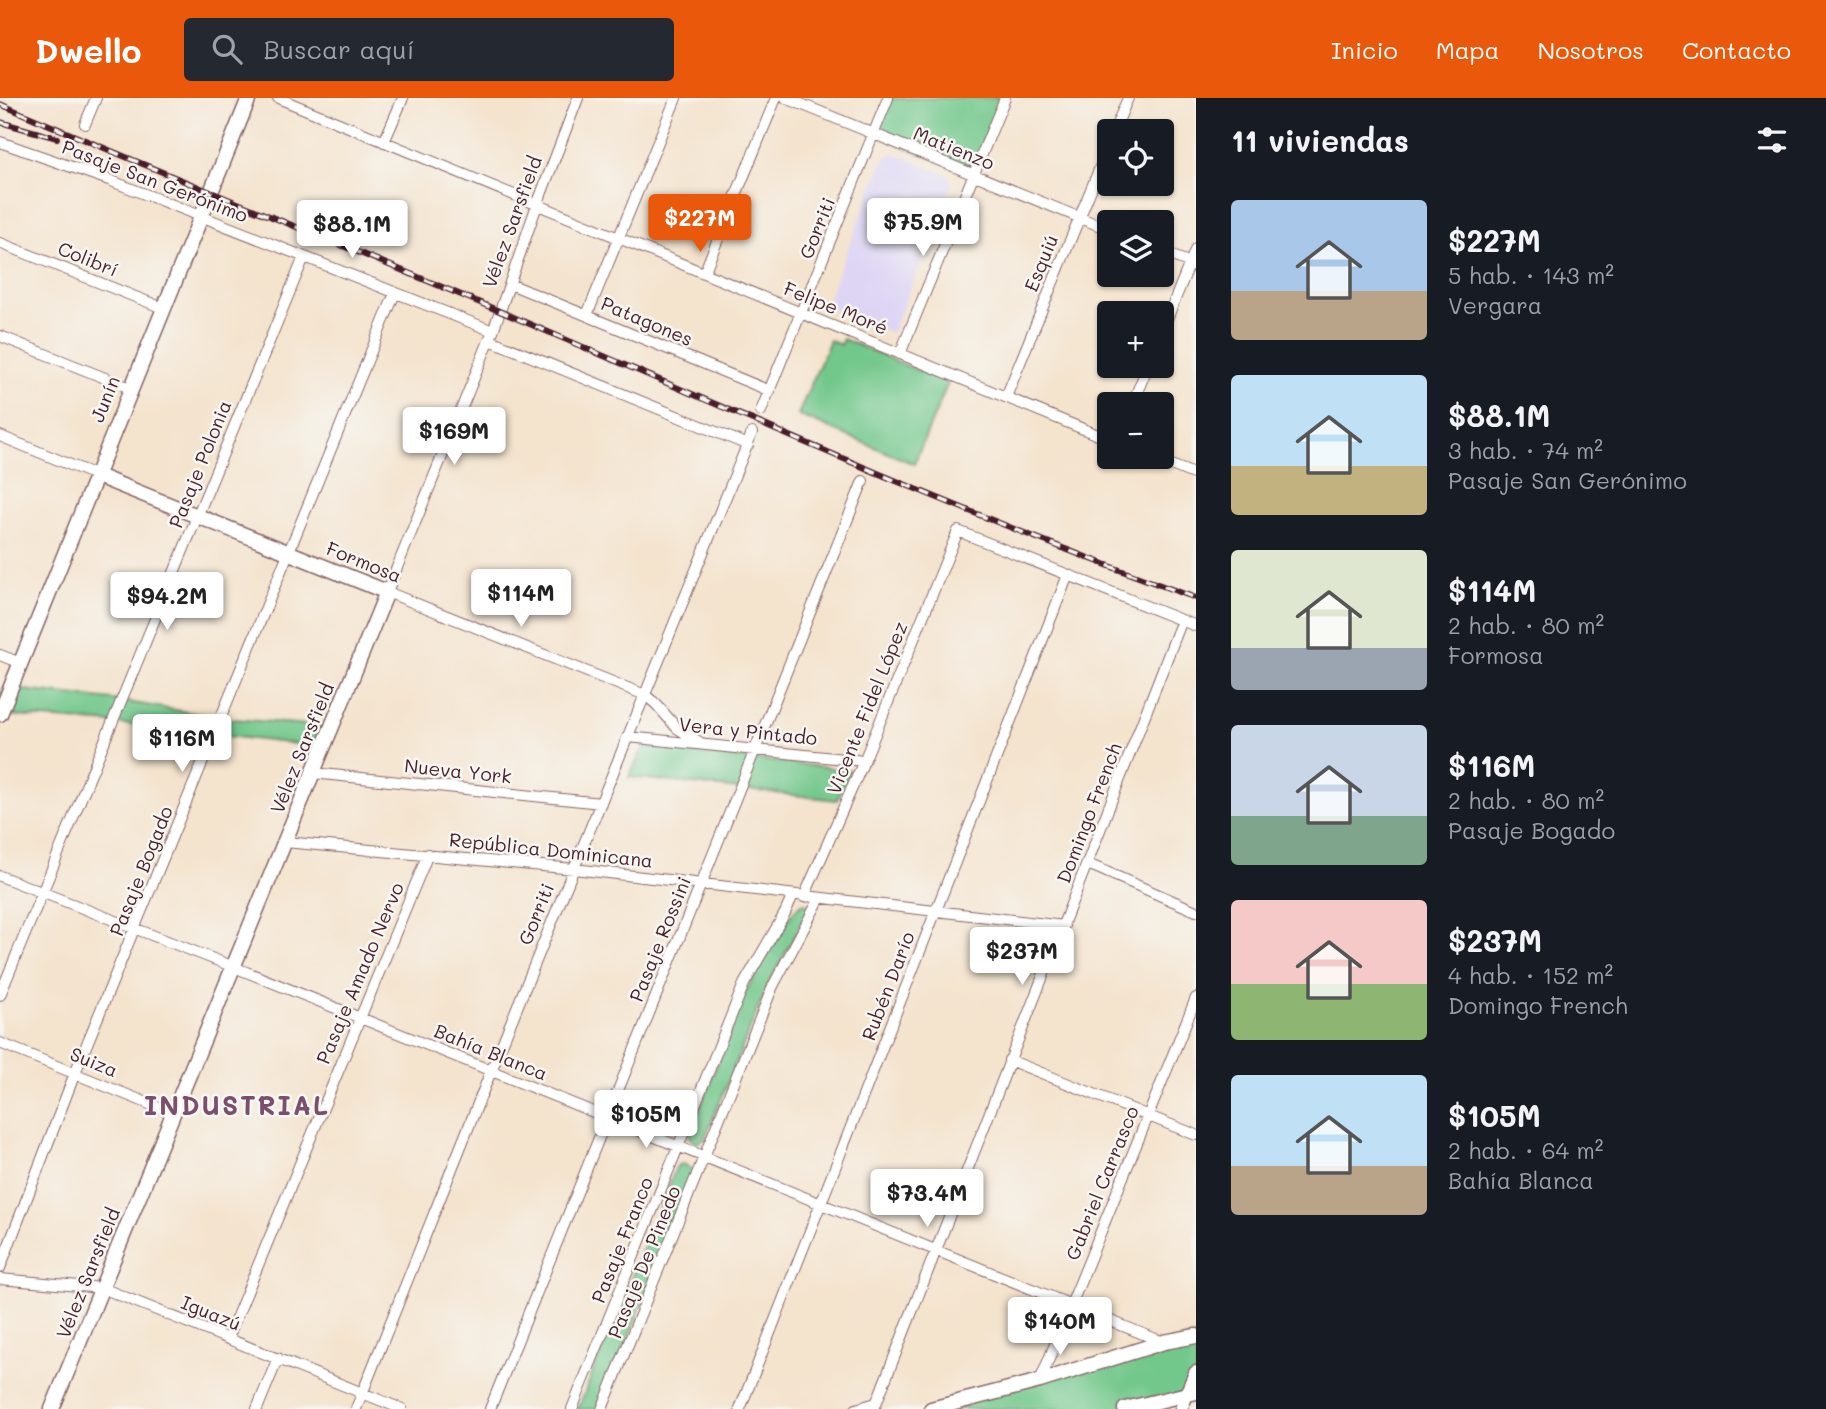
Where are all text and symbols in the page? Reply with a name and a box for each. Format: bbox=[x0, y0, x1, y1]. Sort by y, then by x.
search box bbox=[184, 18, 674, 81]
text: Dwello bbox=[35, 28, 142, 71]
icon: search bbox=[208, 30, 246, 68]
text: Buscar aquí bbox=[264, 32, 415, 66]
text: Inicio bbox=[1331, 34, 1398, 65]
text: Mapa bbox=[1436, 34, 1500, 65]
text: Nosotros bbox=[1538, 34, 1644, 65]
text: Contacto bbox=[1682, 34, 1791, 65]
map controls bbox=[1097, 119, 1174, 469]
button: locate bbox=[1097, 119, 1174, 196]
street label: Matienzo bbox=[910, 120, 998, 175]
text: 11 viviendas bbox=[1231, 120, 1409, 160]
icon: filters bbox=[1753, 121, 1791, 159]
street label: Pasaje San Gerónimo bbox=[59, 134, 252, 228]
street label: Vélez Sarsfield bbox=[476, 152, 547, 291]
street label: Gorriti bbox=[793, 193, 840, 262]
pin: $227M bbox=[651, 194, 749, 254]
pin: $75.9M bbox=[866, 198, 980, 258]
pin: $88.1M bbox=[295, 200, 409, 260]
text: $227M bbox=[664, 202, 736, 232]
text: $75.9M bbox=[883, 206, 963, 236]
text: $88.1M bbox=[313, 208, 391, 238]
button: layers bbox=[1097, 210, 1174, 287]
text: $227M bbox=[1448, 220, 1541, 260]
icon: home bbox=[1287, 228, 1371, 312]
street label: Esquiú bbox=[1018, 231, 1063, 295]
street label: Colibrí bbox=[54, 235, 122, 282]
text: 5 hab. · 143 m² bbox=[1448, 260, 1614, 290]
street label: Felipe Moré bbox=[780, 275, 892, 340]
street label: Patagones bbox=[597, 290, 697, 351]
text: Vergara bbox=[1448, 290, 1542, 320]
button: + bbox=[1097, 301, 1174, 378]
street label: Junín bbox=[84, 372, 125, 426]
button: − bbox=[1097, 392, 1174, 469]
text: $88.1M bbox=[1448, 395, 1551, 435]
street label: Pasaje Polonia bbox=[163, 396, 237, 531]
icon: home bbox=[1287, 403, 1371, 487]
pin: $169M bbox=[405, 408, 503, 467]
text: $169M bbox=[419, 415, 489, 445]
text: 3 hab. · 74 m² bbox=[1448, 435, 1603, 465]
text: Pasaje San Gerónimo bbox=[1448, 465, 1687, 495]
street label: Formosa bbox=[323, 535, 405, 588]
pin: $114M bbox=[472, 570, 570, 629]
text: $114M bbox=[1448, 570, 1536, 610]
pin: $94.2M bbox=[110, 573, 224, 632]
text: $114M bbox=[487, 577, 555, 607]
icon: home bbox=[1287, 578, 1371, 662]
text: $94.2M bbox=[126, 580, 208, 610]
text: 2 hab. · 80 m² bbox=[1448, 610, 1604, 640]
street label: Vicente Fidel López bbox=[820, 618, 913, 798]
text: Formosa bbox=[1448, 640, 1544, 670]
street label: Vélez Sarsfield bbox=[264, 679, 339, 817]
street label: Vera y Pintado bbox=[678, 711, 818, 750]
pin: $116M bbox=[133, 714, 231, 774]
text: $116M bbox=[148, 722, 216, 752]
street label: Domingo French bbox=[1050, 739, 1127, 887]
text: $116M bbox=[1448, 745, 1536, 785]
street label: Nueva York bbox=[403, 752, 513, 789]
icon: home bbox=[1287, 753, 1371, 837]
text: 2 hab. · 80 m² bbox=[1448, 785, 1604, 815]
street label: Pasaje Bogado bbox=[103, 802, 178, 939]
text: Pasaje Bogado bbox=[1448, 815, 1615, 845]
street label: República Dominicana bbox=[448, 826, 654, 873]
street label: Pasaje Rossini bbox=[623, 873, 696, 1005]
street label: Pasaje Amado Nervo bbox=[310, 878, 409, 1067]
street label: Gorriti bbox=[512, 879, 559, 948]
text: $237M bbox=[1448, 920, 1542, 960]
street label: Rubén Darío bbox=[855, 928, 920, 1044]
pin: $237M bbox=[973, 928, 1071, 987]
icon: home bbox=[1287, 928, 1371, 1012]
text: $237M bbox=[986, 935, 1058, 965]
text: 4 hab. · 152 m² bbox=[1448, 960, 1613, 990]
text: Domingo French bbox=[1448, 990, 1628, 1020]
street label: Bahía Blanca bbox=[431, 1017, 552, 1086]
street label: Suiza bbox=[67, 1041, 122, 1082]
district label: INDUSTRIAL bbox=[144, 1088, 330, 1122]
pin: $105M bbox=[597, 1090, 695, 1150]
text: $105M bbox=[1448, 1095, 1541, 1135]
text: $105M bbox=[610, 1098, 682, 1128]
street label: Gabriel Carrasco bbox=[1059, 1102, 1144, 1264]
icon: home bbox=[1287, 1103, 1371, 1187]
text: 2 hab. · 64 m² bbox=[1448, 1135, 1603, 1165]
text: Bahía Blanca bbox=[1448, 1165, 1593, 1195]
pin: $73.4M bbox=[870, 1170, 984, 1229]
street label: Pasaje Franco bbox=[585, 1173, 658, 1306]
text: $73.4M bbox=[886, 1177, 968, 1207]
street label: Pasaje De Pinedo bbox=[601, 1182, 686, 1342]
street label: Vélez Sarsfield bbox=[50, 1204, 125, 1342]
street label: Iguazú bbox=[178, 1289, 245, 1336]
pin: $140M bbox=[1011, 1298, 1109, 1357]
text: $140M bbox=[1024, 1305, 1096, 1335]

